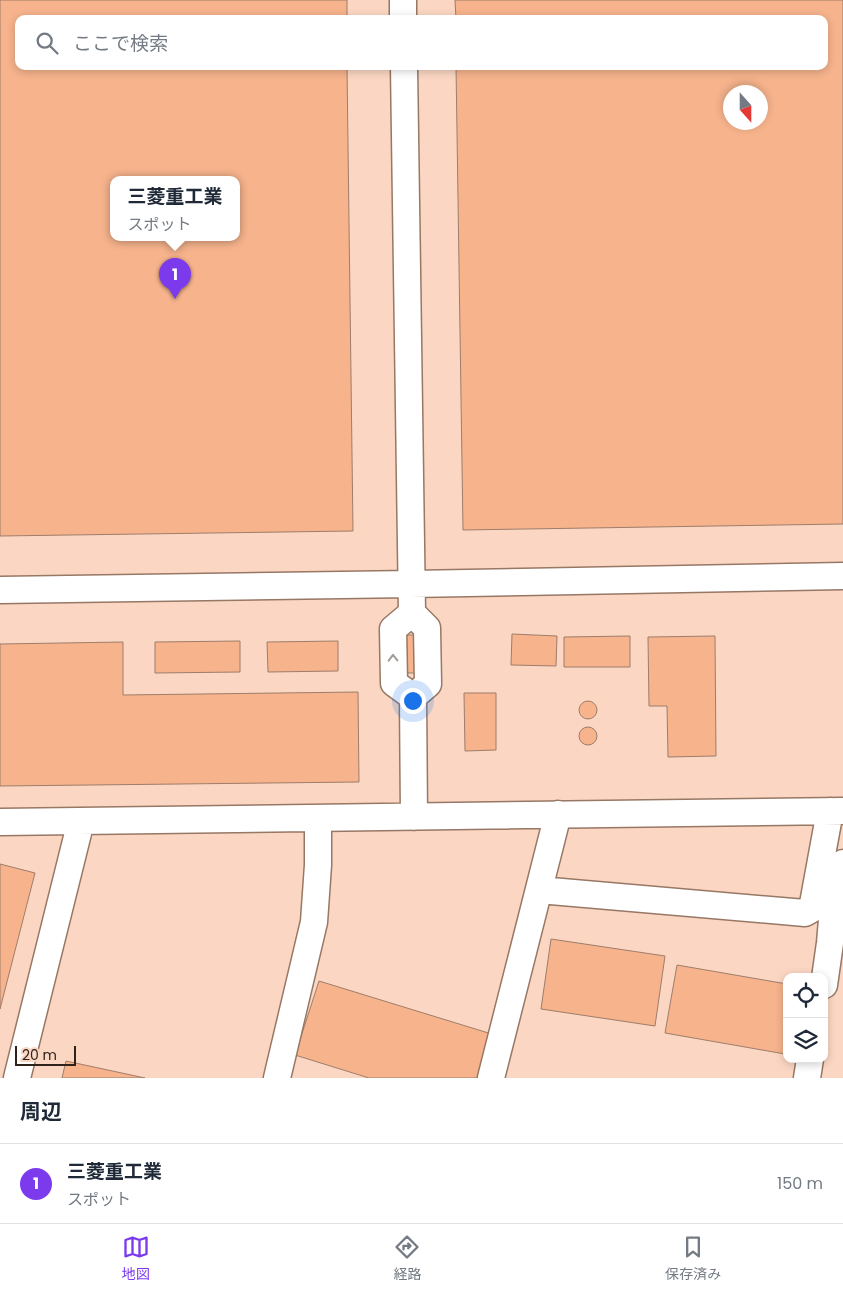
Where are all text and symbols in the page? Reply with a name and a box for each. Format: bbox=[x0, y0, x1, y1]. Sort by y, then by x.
search box bbox=[15, 15, 828, 70]
icon: search bbox=[33, 29, 61, 57]
text: ここで検索 bbox=[73, 30, 168, 57]
north arrow bbox=[723, 85, 768, 130]
popup bbox=[110, 176, 240, 241]
text: 三菱重工業 bbox=[127, 183, 223, 210]
text: スポット bbox=[127, 213, 192, 236]
pin: 1 bbox=[159, 258, 191, 299]
one-way arrow bbox=[388, 654, 398, 662]
your location bbox=[400, 688, 426, 714]
map controls bbox=[783, 973, 828, 1063]
button: locate bbox=[783, 973, 828, 1018]
button: layers bbox=[783, 1018, 828, 1063]
scale bar bbox=[15, 1043, 76, 1066]
text: 20 m bbox=[22, 1045, 57, 1065]
text: 周辺 bbox=[20, 1097, 62, 1126]
text: 三菱重工業 bbox=[67, 1158, 162, 1185]
text: 1 bbox=[33, 1172, 39, 1195]
text: 150 m bbox=[777, 1172, 823, 1195]
text: スポット bbox=[67, 1188, 131, 1211]
tab: 地図 bbox=[122, 1233, 150, 1285]
tab: 経路 bbox=[393, 1233, 421, 1285]
tab: 保存済み bbox=[665, 1233, 721, 1285]

